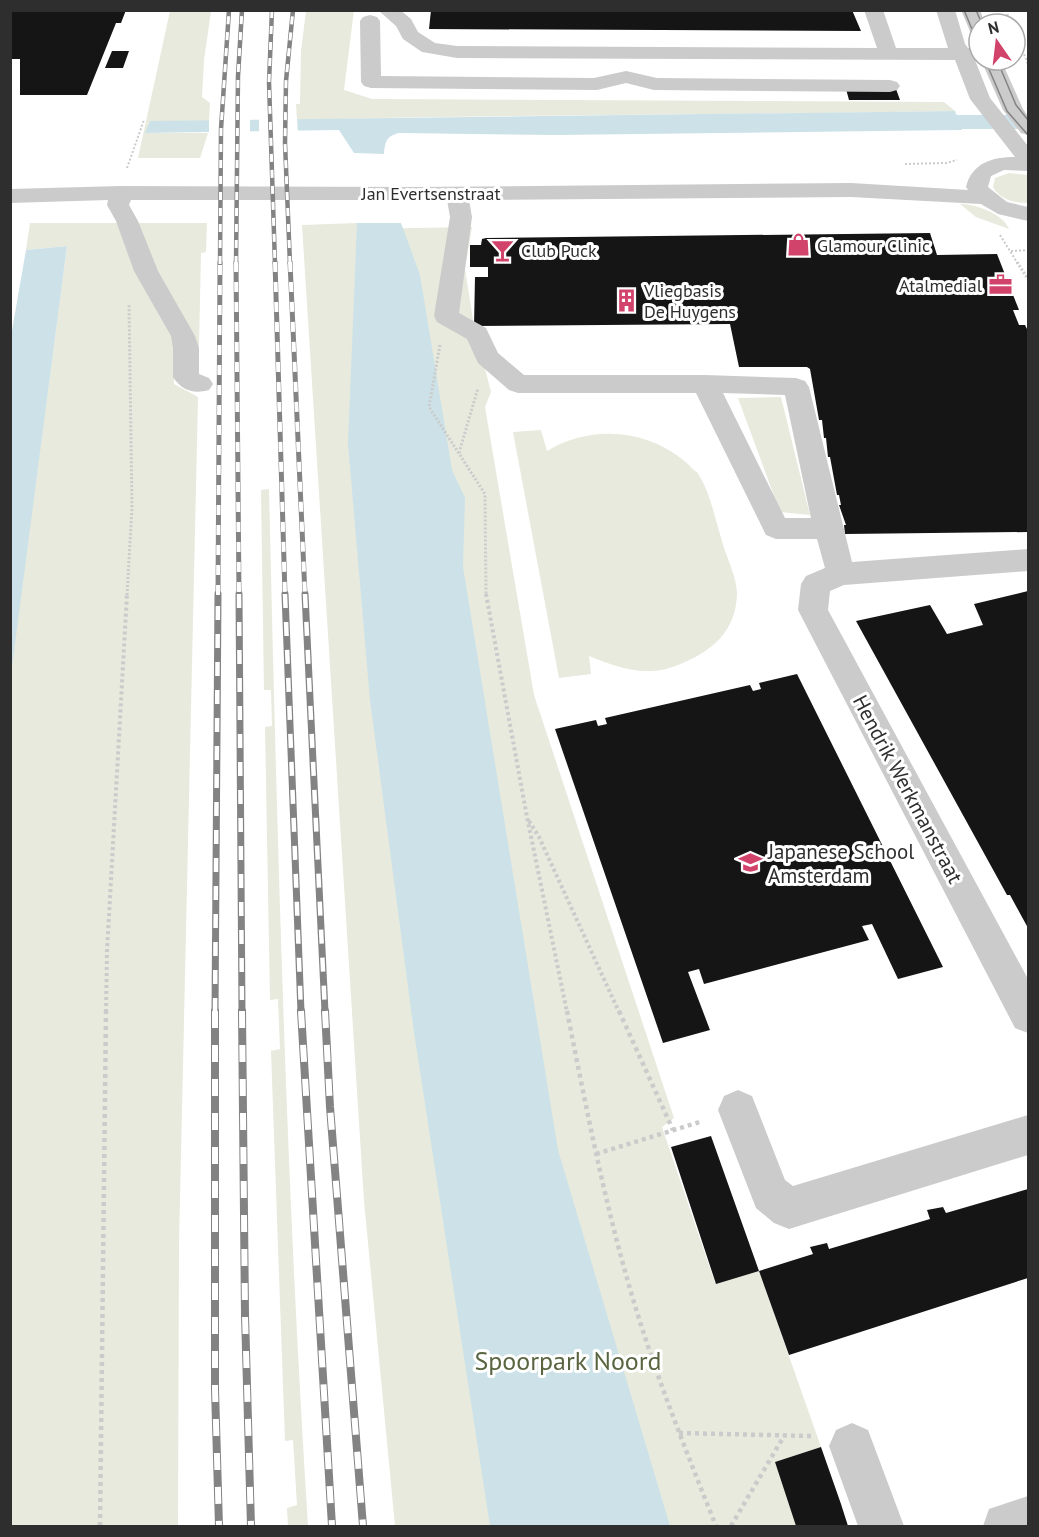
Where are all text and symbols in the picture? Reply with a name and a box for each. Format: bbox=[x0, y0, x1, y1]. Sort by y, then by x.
north arrow bbox=[967, 12, 1027, 72]
text: N bbox=[986, 16, 1001, 38]
street label: Jan Evertsenstraat bbox=[360, 182, 501, 205]
shop icon: Glamour Clinic bbox=[786, 232, 812, 258]
place label: Glamour Clinic bbox=[817, 234, 930, 257]
bar icon: Club Puck bbox=[490, 237, 516, 263]
place label: Club Puck bbox=[521, 239, 597, 262]
office icon: Atalmedial bbox=[987, 272, 1013, 298]
place label: Atalmedial bbox=[899, 274, 983, 297]
place label: Vliegbasis De Huygens bbox=[643, 279, 736, 323]
building icon: Vliegbasis De Huygens bbox=[613, 287, 639, 313]
street label: Hendrik Werkmanstraat bbox=[847, 690, 969, 888]
place label: Japanese School Amsterdam bbox=[767, 838, 914, 889]
school or university icon: Japanese School Amsterdam bbox=[737, 850, 763, 876]
park label: Spoorpark Noord bbox=[474, 1344, 662, 1377]

